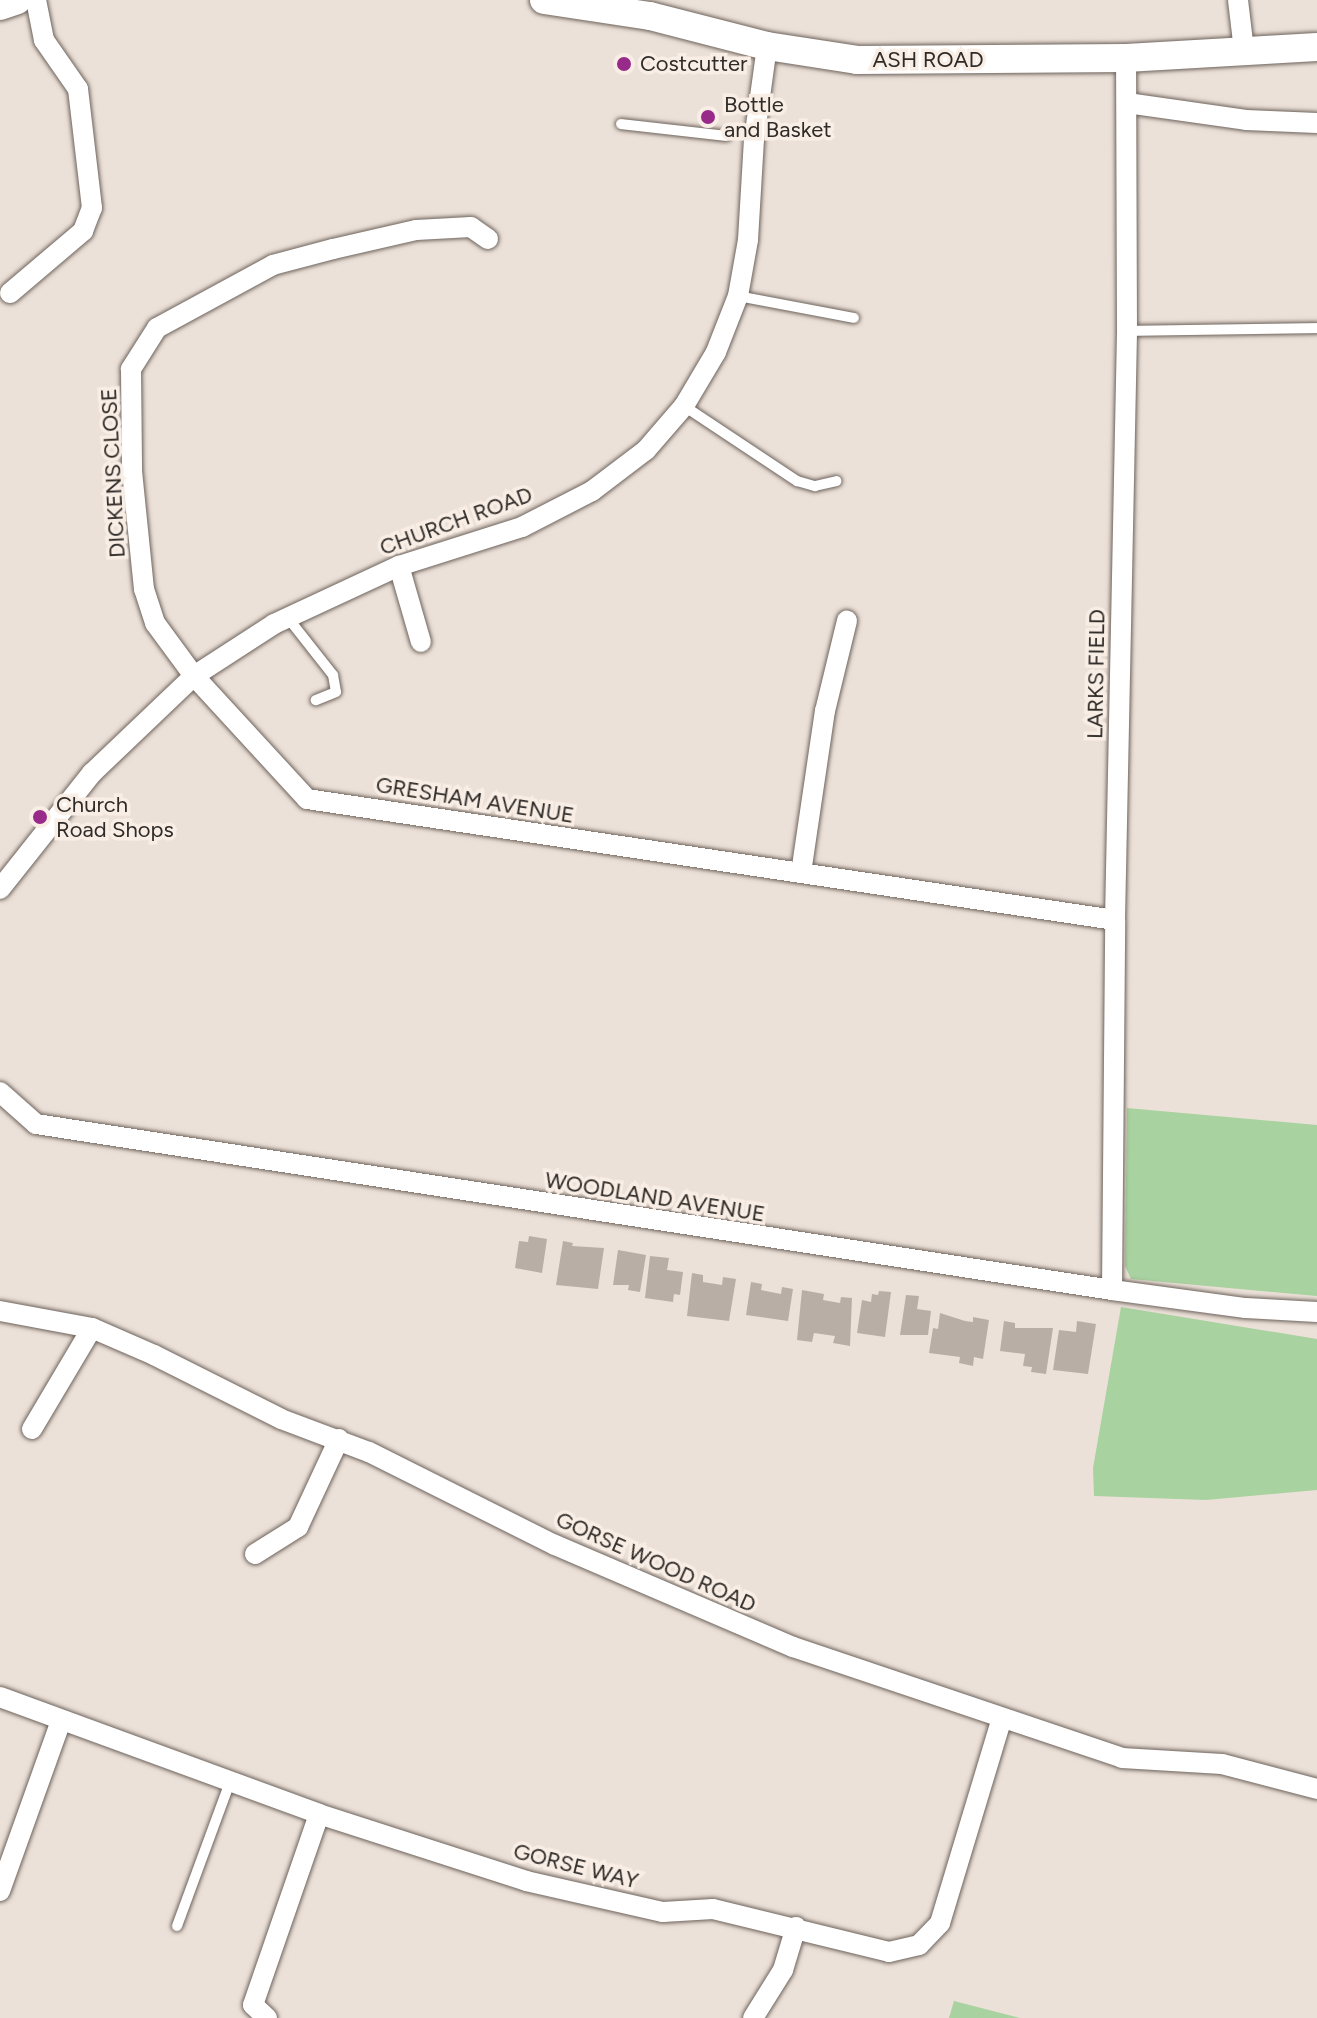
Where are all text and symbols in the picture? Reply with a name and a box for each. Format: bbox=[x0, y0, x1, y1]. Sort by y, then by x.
street label: ASH ROAD bbox=[872, 47, 984, 73]
place label: Costcutter bbox=[640, 51, 747, 77]
marker: Costcutter bbox=[615, 55, 633, 73]
place label: Bottle and Basket bbox=[724, 91, 831, 142]
marker: Bottle and Basket bbox=[699, 108, 717, 126]
street label: DICKENS CLOSE bbox=[95, 387, 131, 559]
street label: CHURCH ROAD bbox=[376, 481, 536, 561]
street label: LARKS FIELD bbox=[1082, 609, 1110, 739]
street label: GRESHAM AVENUE bbox=[374, 771, 576, 829]
place label: Church Road Shops bbox=[56, 791, 174, 842]
marker: Church Road Shops bbox=[31, 808, 49, 826]
street label: WOODLAND AVENUE bbox=[543, 1167, 767, 1227]
street label: GORSE WOOD ROAD bbox=[552, 1506, 760, 1618]
street label: GORSE WAY bbox=[511, 1838, 641, 1894]

